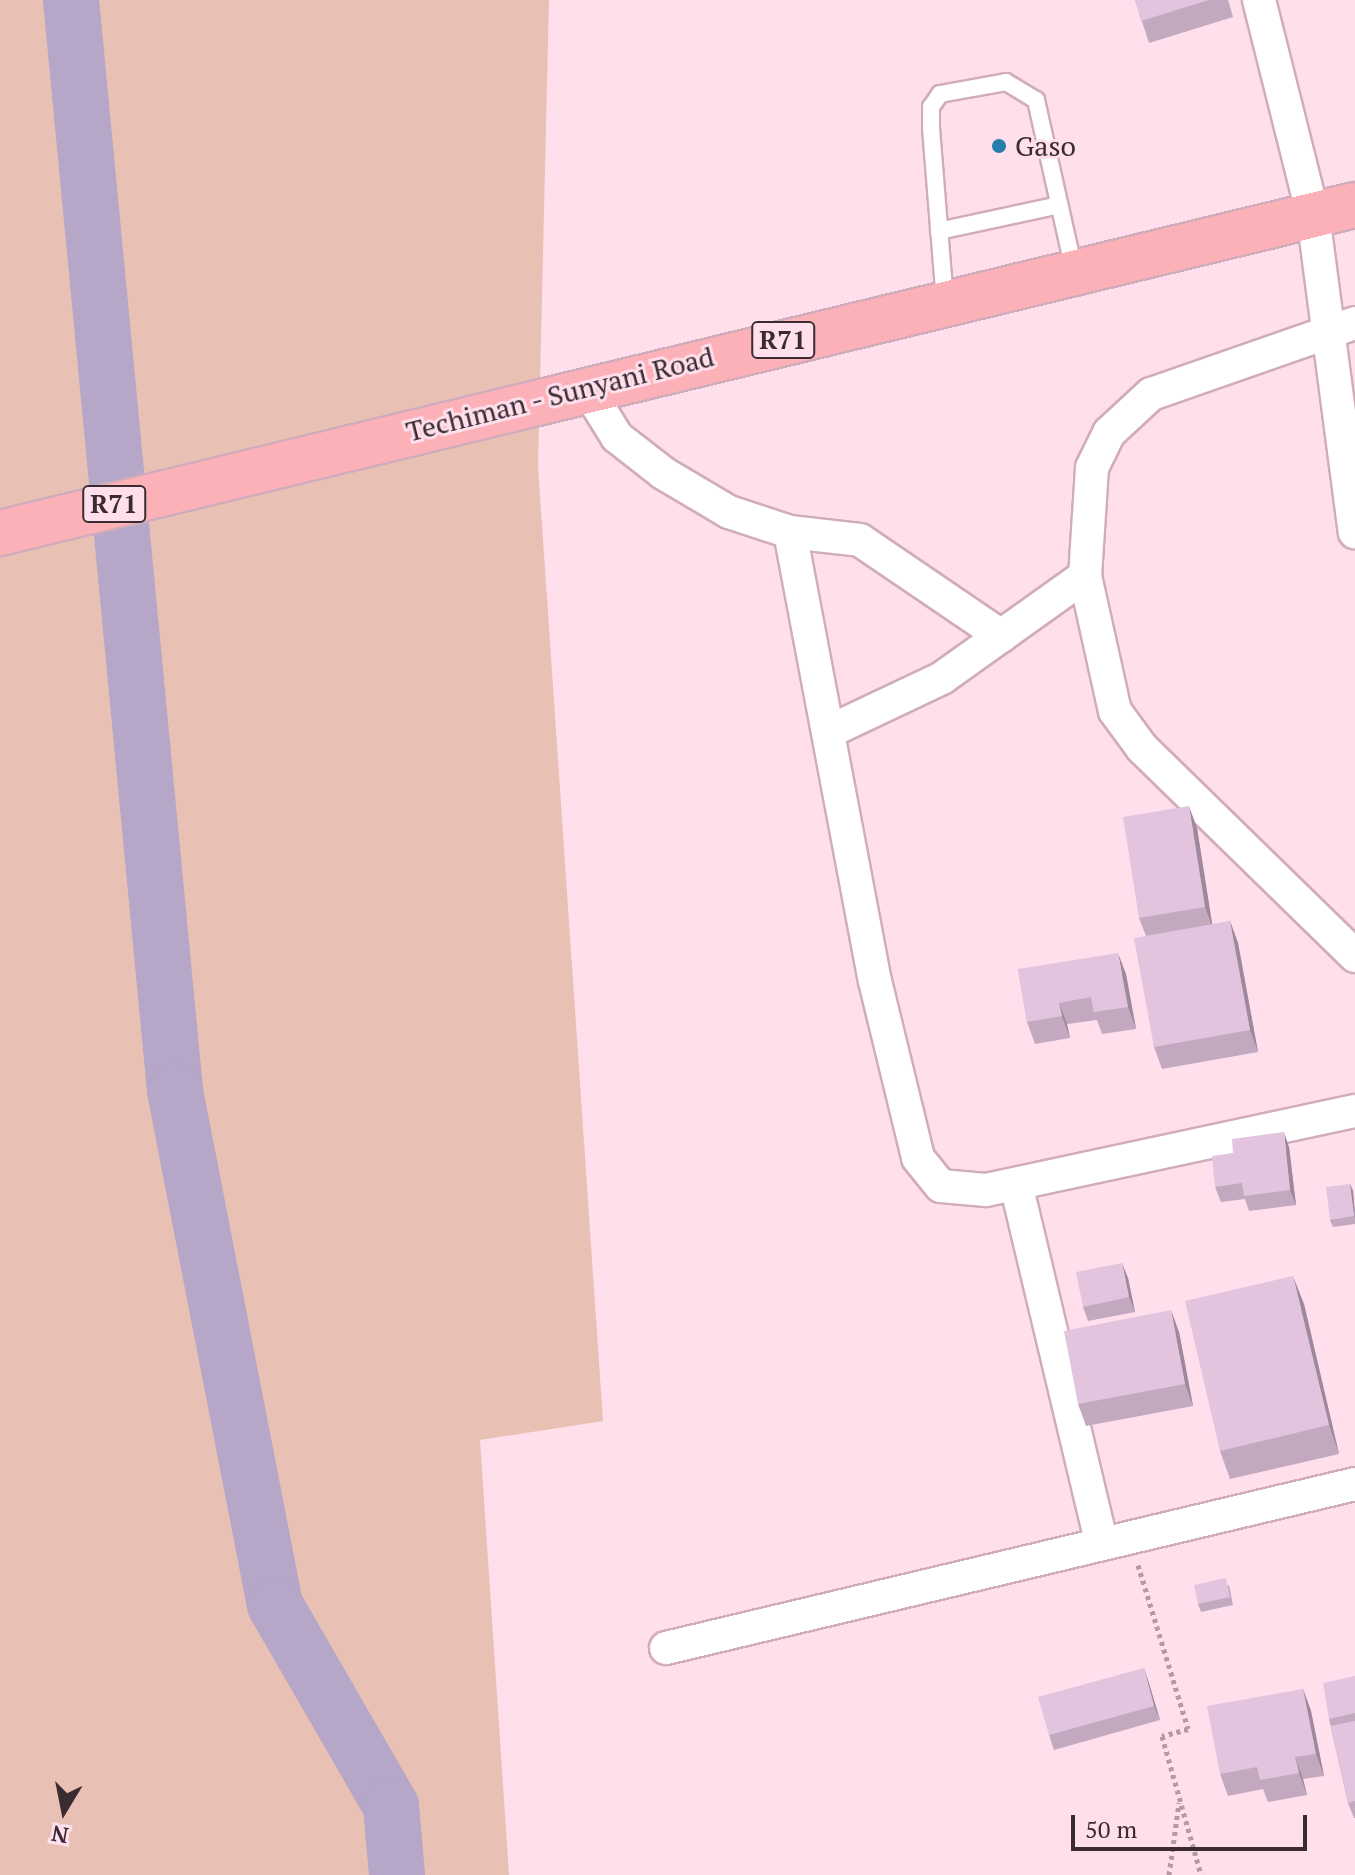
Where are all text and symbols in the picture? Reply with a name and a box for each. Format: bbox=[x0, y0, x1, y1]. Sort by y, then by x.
place label: Gaso bbox=[1015, 129, 1076, 163]
marker: Gaso bbox=[990, 137, 1008, 155]
road number: R71 bbox=[751, 318, 815, 362]
street label: Techiman - Sunyani Road bbox=[401, 339, 719, 449]
road number: R71 bbox=[82, 482, 146, 526]
north arrow bbox=[24, 1771, 104, 1851]
scale bar bbox=[1075, 1799, 1311, 1849]
text: 50 m bbox=[1085, 1813, 1137, 1845]
text: N bbox=[49, 1819, 70, 1851]

